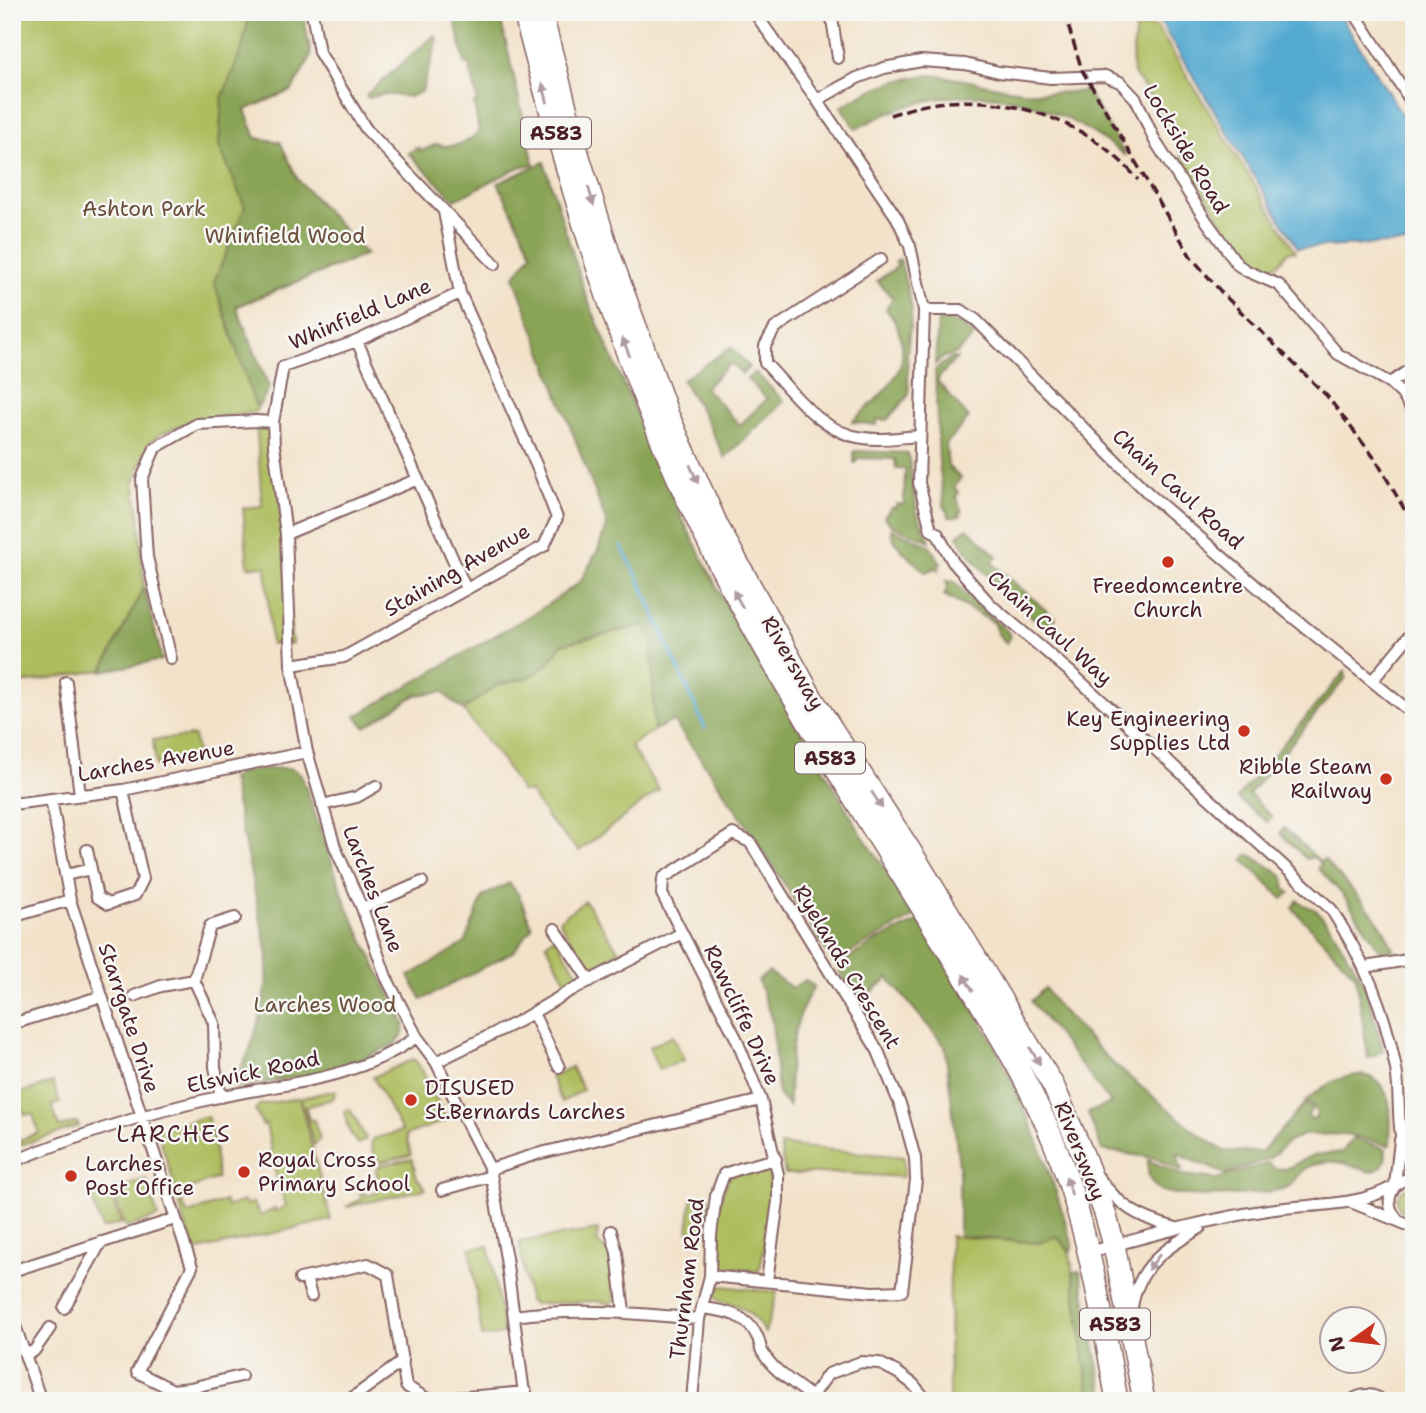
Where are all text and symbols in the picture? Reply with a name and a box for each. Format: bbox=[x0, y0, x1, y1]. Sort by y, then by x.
street label: Lockside Road bbox=[1136, 79, 1236, 219]
one-way arrow bbox=[539, 82, 550, 104]
road number: A583 bbox=[521, 118, 591, 148]
one-way arrow bbox=[586, 186, 597, 207]
park label: Ashton Park bbox=[82, 195, 206, 223]
park label: Whinfield Wood bbox=[204, 222, 366, 250]
street label: Whinfield Lane bbox=[285, 271, 435, 357]
one-way arrow bbox=[620, 336, 631, 357]
street label: Chain Caul Road bbox=[1106, 422, 1250, 556]
one-way arrow bbox=[688, 464, 700, 484]
street label: Staining Avenue bbox=[379, 517, 535, 623]
marker: Freedomcentre Church bbox=[1160, 554, 1176, 570]
street label: Chain Caul Way bbox=[981, 564, 1119, 692]
place label: Freedomcentre Church bbox=[1093, 572, 1243, 624]
one-way arrow bbox=[733, 588, 745, 608]
street label: Riversway bbox=[755, 611, 831, 715]
place label: Key Engineering Supplies Ltd bbox=[1066, 705, 1230, 757]
marker: Key Engineering Supplies Ltd bbox=[1236, 723, 1252, 739]
street label: Larches Avenue bbox=[75, 733, 237, 789]
road number: A583 bbox=[795, 743, 865, 774]
place label: Ribble Steam Railway bbox=[1239, 753, 1372, 805]
marker: Ribble Steam Railway bbox=[1378, 771, 1394, 787]
one-way arrow bbox=[870, 791, 884, 809]
street label: Larches Lane bbox=[336, 821, 410, 957]
street label: Ryelands Crescent bbox=[787, 880, 907, 1054]
street label: Starrgate Drive bbox=[92, 939, 166, 1097]
street label: Rawcliffe Drive bbox=[697, 940, 787, 1090]
one-way arrow bbox=[962, 974, 975, 993]
park label: Larches Wood bbox=[253, 991, 397, 1019]
street label: Elswick Road bbox=[184, 1044, 322, 1100]
one-way arrow bbox=[1029, 1047, 1042, 1066]
place label: DISUSED St.Bernards Larches bbox=[425, 1074, 626, 1126]
marker: DISUSED St.Bernards Larches bbox=[403, 1092, 419, 1108]
street label: Riversway bbox=[1047, 1097, 1113, 1205]
district label: LARCHES bbox=[116, 1119, 232, 1149]
place label: Royal Cross Primary School bbox=[258, 1146, 411, 1198]
place label: Larches Post Office bbox=[85, 1150, 194, 1202]
marker: Royal Cross Primary School bbox=[236, 1164, 252, 1180]
marker: Larches Post Office bbox=[63, 1168, 79, 1184]
one-way arrow bbox=[1063, 1176, 1073, 1197]
street label: Thurnham Road bbox=[663, 1197, 711, 1361]
one-way arrow bbox=[1147, 1253, 1161, 1271]
north arrow bbox=[1318, 1304, 1388, 1374]
road number: A583 bbox=[1080, 1308, 1150, 1340]
text: N bbox=[1323, 1334, 1351, 1354]

